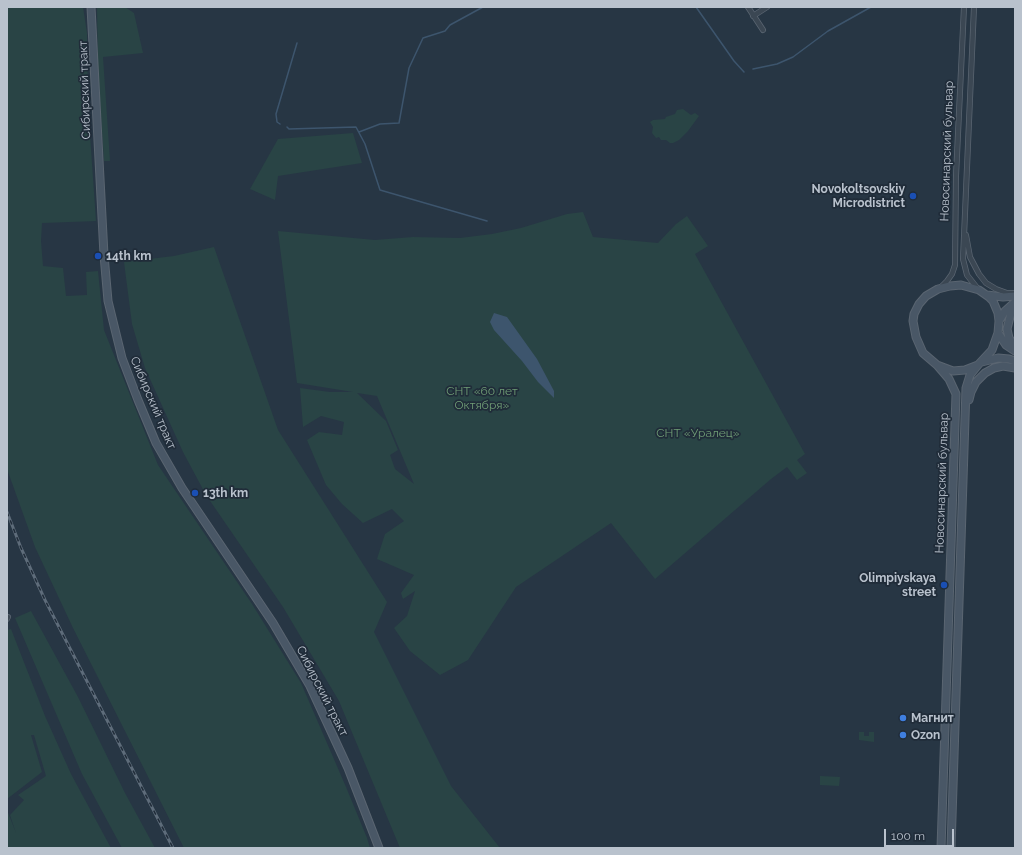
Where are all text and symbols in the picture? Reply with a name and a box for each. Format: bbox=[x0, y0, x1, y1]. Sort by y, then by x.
street label: Сибирский тракт bbox=[76, 40, 94, 140]
street label: Новосинарский бульвар bbox=[937, 80, 957, 222]
place label: Novokoltsovskiy Microdistrict bbox=[812, 182, 905, 210]
marker: Novokoltsovskiy Microdistrict bbox=[908, 191, 918, 201]
place label: 14th km bbox=[106, 249, 151, 263]
marker: 14th km bbox=[93, 251, 103, 261]
street label: Сибирский тракт bbox=[127, 355, 179, 451]
park label: СНТ «60 лет Октября» bbox=[446, 384, 518, 412]
street label: Новосинарский бульвар bbox=[932, 412, 952, 554]
park label: СНТ «Уралец» bbox=[656, 426, 740, 440]
place label: 13th km bbox=[203, 486, 248, 500]
marker: 13th km bbox=[190, 488, 200, 498]
place label: Olimpiyskaya street bbox=[859, 571, 936, 599]
marker: Olimpiyskaya street bbox=[939, 580, 949, 590]
street label: Сибирский тракт bbox=[293, 644, 351, 738]
place label: Магнит bbox=[911, 711, 954, 725]
marker: Магнит bbox=[898, 713, 908, 723]
place label: Ozon bbox=[911, 728, 940, 742]
marker: Ozon bbox=[898, 730, 908, 740]
scale bar bbox=[886, 821, 956, 847]
text: 100 m bbox=[891, 829, 925, 843]

